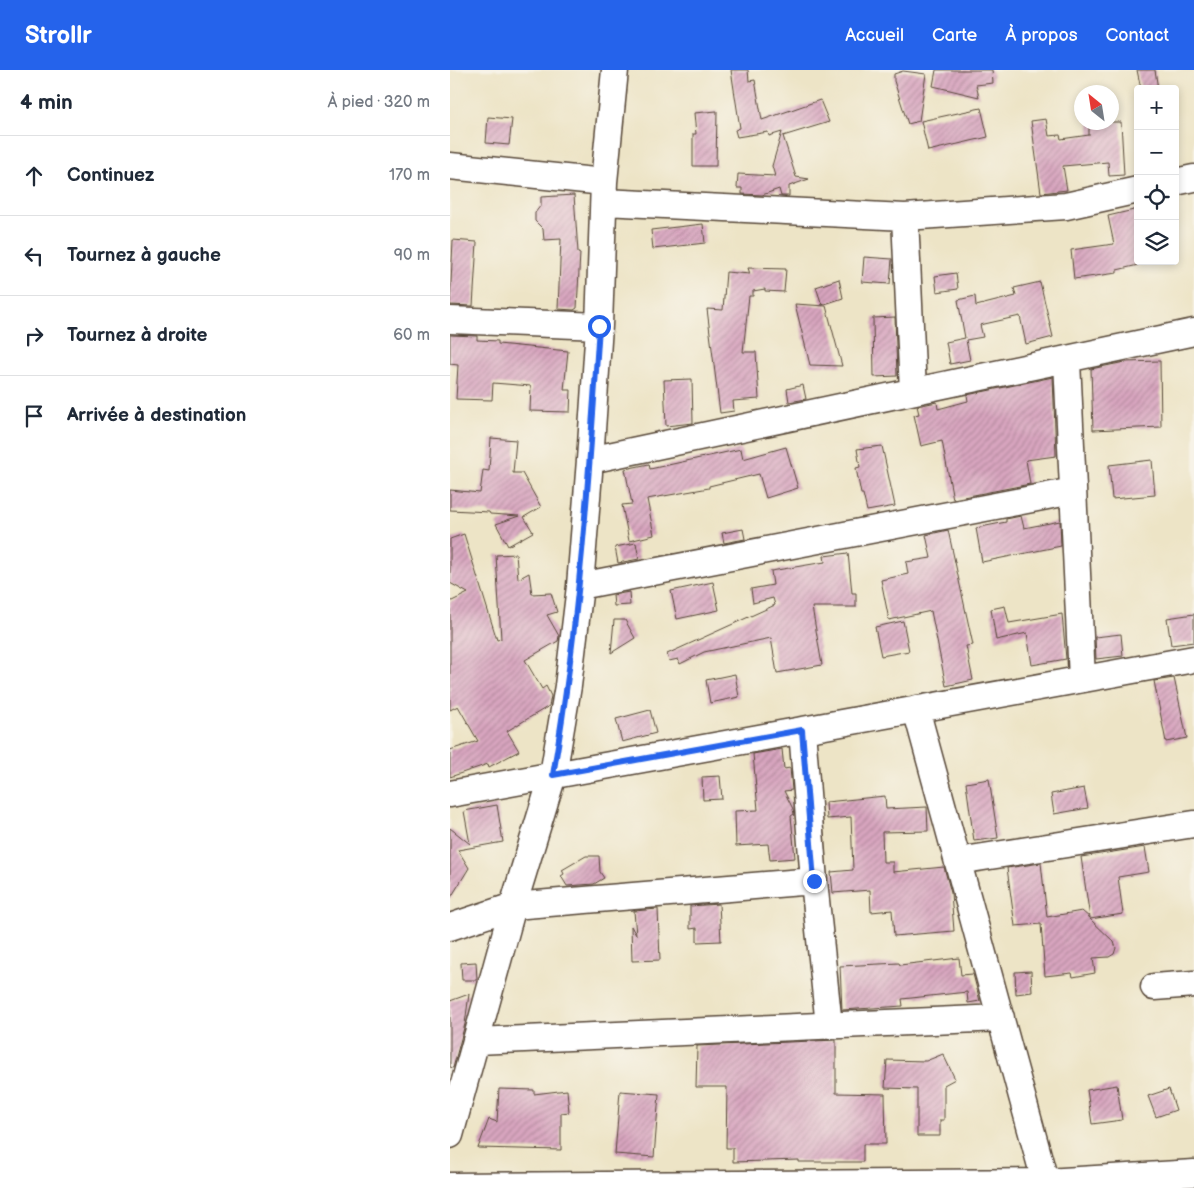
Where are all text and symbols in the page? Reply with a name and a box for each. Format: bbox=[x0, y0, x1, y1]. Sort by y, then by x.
text: Strollr bbox=[25, 21, 92, 50]
text: Accueil bbox=[845, 25, 904, 46]
text: Carte bbox=[932, 25, 977, 46]
text: À propos bbox=[1005, 25, 1078, 46]
text: Contact bbox=[1106, 25, 1169, 46]
north arrow bbox=[1074, 85, 1119, 130]
map controls bbox=[1134, 85, 1179, 265]
button: + bbox=[1134, 85, 1179, 130]
text: 4 min bbox=[20, 90, 73, 115]
text: À pied · 320 m bbox=[328, 93, 430, 112]
button: − bbox=[1134, 130, 1179, 175]
icon: ahead bbox=[20, 162, 48, 190]
text: Continuez bbox=[67, 164, 154, 187]
text: 170 m bbox=[389, 166, 430, 185]
button: locate bbox=[1134, 175, 1179, 220]
button: layers bbox=[1134, 220, 1179, 265]
icon: left bbox=[20, 242, 48, 270]
text: Tournez à gauche bbox=[67, 244, 221, 267]
text: 90 m bbox=[394, 246, 430, 265]
route start bbox=[588, 315, 611, 338]
icon: right bbox=[20, 322, 48, 350]
text: Tournez à droite bbox=[67, 324, 208, 347]
text: 60 m bbox=[393, 326, 430, 345]
icon: arrive bbox=[20, 402, 48, 430]
text: Arrivée à destination bbox=[67, 404, 246, 427]
route end bbox=[803, 870, 826, 893]

